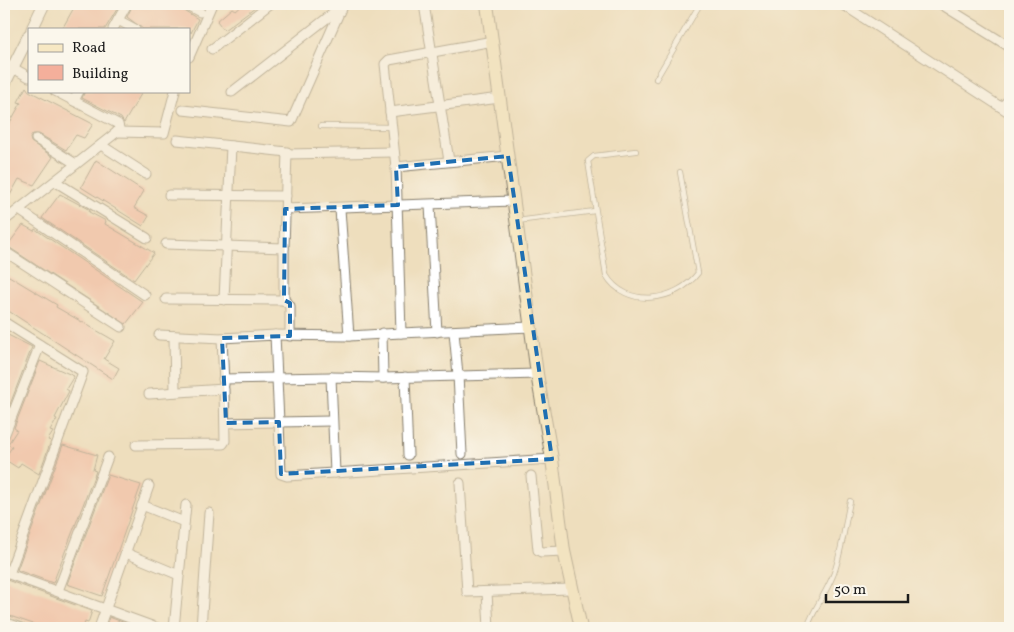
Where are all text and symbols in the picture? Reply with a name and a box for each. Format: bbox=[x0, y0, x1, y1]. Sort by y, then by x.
legend bbox=[28, 28, 190, 92]
text: Road bbox=[72, 38, 106, 59]
text: Building bbox=[72, 64, 129, 85]
scale bar bbox=[826, 572, 909, 604]
text: 50 m bbox=[834, 580, 866, 601]

